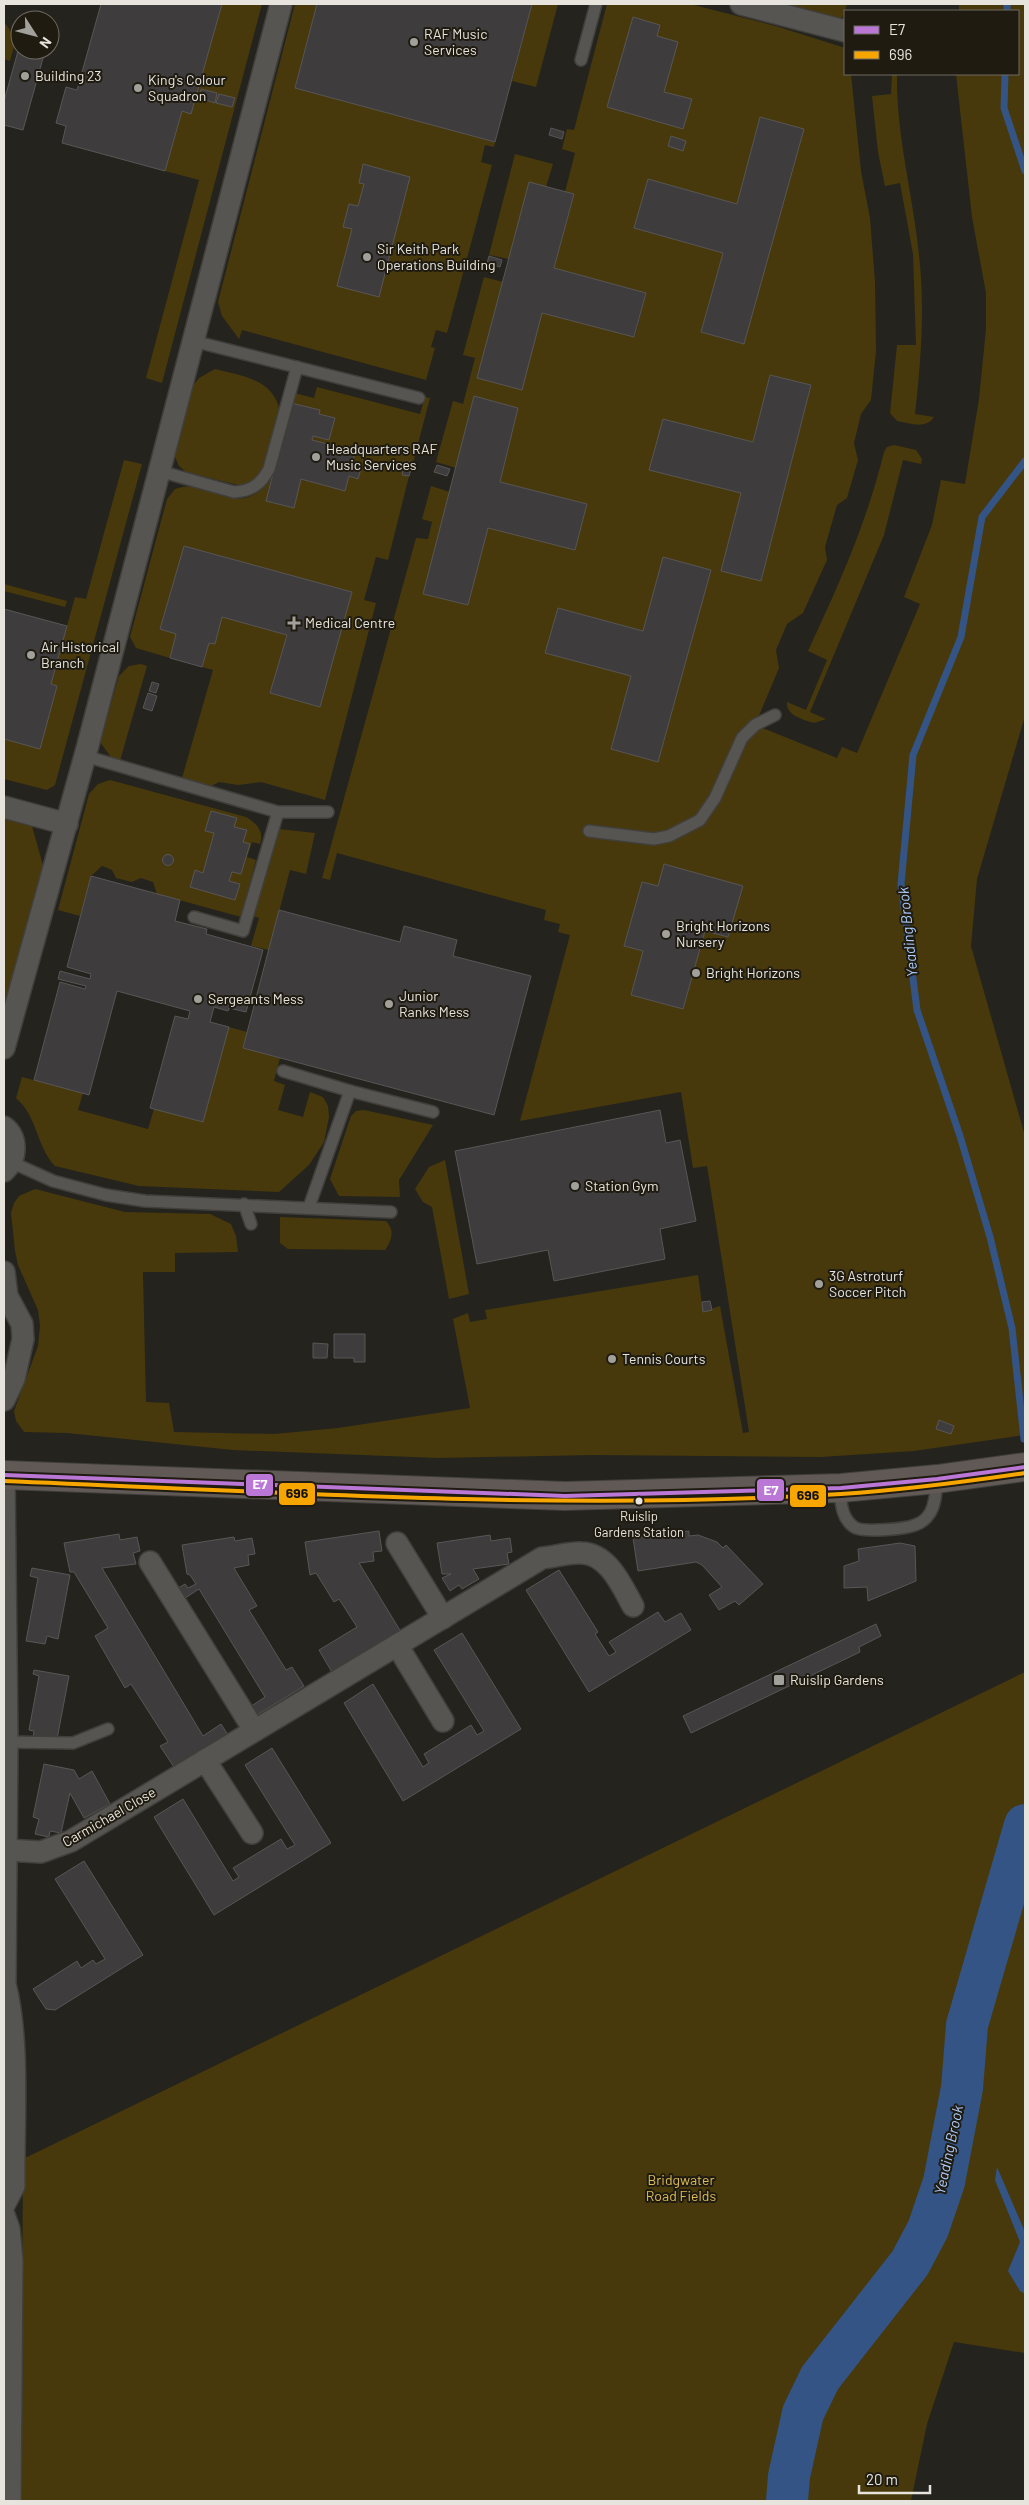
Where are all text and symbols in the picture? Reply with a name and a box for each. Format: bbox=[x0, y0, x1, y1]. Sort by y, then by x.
north arrow bbox=[10, 10, 60, 60]
legend bbox=[844, 10, 1019, 75]
text: E7 bbox=[889, 20, 905, 38]
place label: RAF Music Services bbox=[424, 25, 487, 58]
text: N bbox=[36, 34, 56, 52]
marker: RAF Music Services bbox=[408, 36, 420, 48]
text: 696 bbox=[889, 45, 912, 63]
place label: Building 23 bbox=[35, 67, 102, 84]
marker: Building 23 bbox=[19, 70, 31, 82]
place label: King's Colour Squadron bbox=[148, 71, 226, 104]
marker: King's Colour Squadron bbox=[132, 82, 144, 94]
place label: Sir Keith Park Operations Building bbox=[377, 240, 495, 273]
marker: Sir Keith Park Operations Building bbox=[361, 251, 373, 263]
place label: Headquarters RAF Music Services bbox=[326, 440, 438, 473]
marker: Headquarters RAF Music Services bbox=[310, 451, 322, 463]
place label: Medical Centre bbox=[305, 614, 395, 631]
marker: Medical Centre bbox=[287, 616, 301, 630]
place label: Air Historical Branch bbox=[41, 638, 119, 671]
marker: Air Historical Branch bbox=[25, 649, 37, 661]
water label: Yeading Brook bbox=[893, 885, 921, 978]
place label: Bright Horizons Nursery bbox=[676, 917, 770, 950]
marker: Bright Horizons Nursery bbox=[660, 928, 672, 940]
place label: Bright Horizons bbox=[706, 964, 800, 981]
marker: Bright Horizons bbox=[690, 967, 702, 979]
place label: Junior Ranks Mess bbox=[399, 987, 470, 1020]
place label: Sergeants Mess bbox=[208, 990, 304, 1007]
marker: Sergeants Mess bbox=[192, 993, 204, 1005]
marker: Junior Ranks Mess bbox=[383, 998, 395, 1010]
place label: Station Gym bbox=[585, 1177, 659, 1194]
marker: Station Gym bbox=[569, 1180, 581, 1192]
place label: 3G Astroturf Soccer Pitch bbox=[829, 1267, 906, 1300]
marker: 3G Astroturf Soccer Pitch bbox=[813, 1278, 825, 1290]
place label: Tennis Courts bbox=[622, 1350, 706, 1367]
marker: Tennis Courts bbox=[606, 1353, 618, 1365]
line badge: E7 bbox=[245, 1473, 274, 1497]
text: E7 bbox=[252, 1475, 268, 1492]
line badge: E7 bbox=[756, 1478, 785, 1502]
text: E7 bbox=[763, 1481, 779, 1498]
line badge: 696 bbox=[278, 1482, 316, 1506]
text: 696 bbox=[286, 1484, 309, 1501]
line badge: 696 bbox=[789, 1484, 827, 1508]
text: 696 bbox=[797, 1486, 820, 1503]
marker: Ruislip Gardens Station bbox=[634, 1496, 644, 1506]
place label: Ruislip Gardens Station bbox=[594, 1508, 684, 1540]
place label: Ruislip Gardens bbox=[790, 1671, 884, 1688]
marker: Ruislip Gardens bbox=[772, 1673, 786, 1687]
street label: Carmichael Close bbox=[59, 1783, 158, 1850]
water label: Yeading Brook bbox=[930, 2103, 966, 2196]
park label: Bridgwater Road Fields bbox=[646, 2171, 716, 2204]
scale bar bbox=[859, 2462, 930, 2494]
text: 20 m bbox=[866, 2470, 898, 2488]

